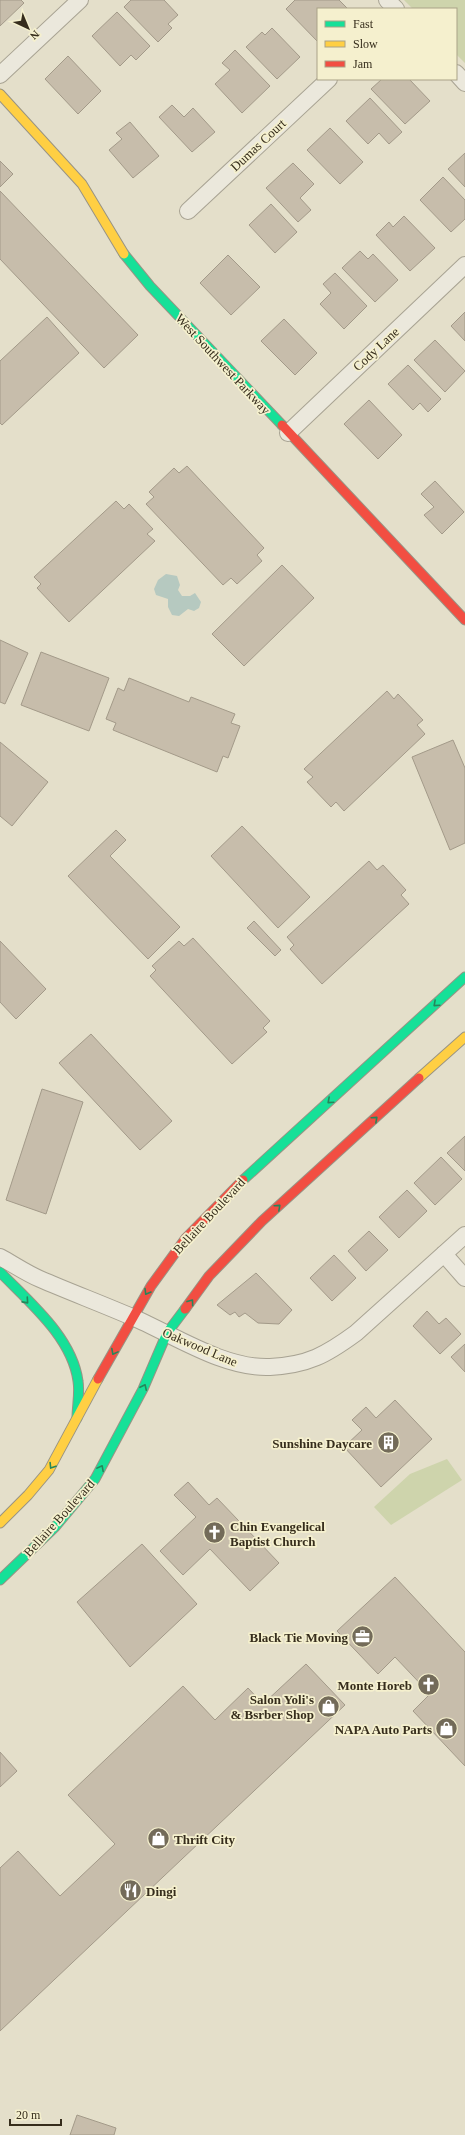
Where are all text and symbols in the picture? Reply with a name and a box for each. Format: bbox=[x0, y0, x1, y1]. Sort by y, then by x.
north arrow bbox=[8, 8, 48, 48]
legend bbox=[317, 8, 457, 80]
text: Fast bbox=[353, 17, 374, 31]
text: N bbox=[28, 28, 42, 42]
text: Slow bbox=[353, 37, 378, 51]
text: Jam bbox=[353, 57, 373, 71]
street label: Dumas Court bbox=[227, 115, 289, 174]
street label: West Southwest Parkway bbox=[173, 311, 274, 418]
street label: Cody Lane bbox=[350, 324, 402, 374]
one-way arrow bbox=[433, 999, 441, 1006]
one-way arrow bbox=[327, 1096, 335, 1103]
one-way arrow bbox=[370, 1117, 377, 1124]
street label: Bellaire Boulevard bbox=[170, 1174, 248, 1257]
one-way arrow bbox=[274, 1205, 281, 1212]
one-way arrow bbox=[144, 1288, 152, 1295]
one-way arrow bbox=[22, 1296, 29, 1304]
one-way arrow bbox=[186, 1299, 193, 1306]
street label: Oakwood Lane bbox=[160, 1325, 240, 1370]
one-way arrow bbox=[111, 1347, 119, 1355]
one-way arrow bbox=[139, 1384, 147, 1392]
building icon: Sunshine Daycare bbox=[375, 1430, 401, 1456]
place label: Sunshine Daycare bbox=[272, 1436, 372, 1451]
one-way arrow bbox=[49, 1462, 56, 1469]
one-way arrow bbox=[96, 1465, 104, 1472]
street label: Bellaire Boulevard bbox=[20, 1476, 98, 1560]
place label: Chin Evangelical Baptist Church bbox=[230, 1519, 325, 1549]
church icon: Chin Evangelical Baptist Church bbox=[202, 1520, 228, 1546]
office icon: Black Tie Moving bbox=[350, 1624, 376, 1650]
place label: Black Tie Moving bbox=[250, 1630, 348, 1645]
church icon: Monte Horeb bbox=[415, 1672, 441, 1698]
place label: Monte Horeb bbox=[338, 1678, 412, 1693]
place label: Salon Yoli's & Bsrber Shop bbox=[230, 1692, 314, 1722]
shop icon: Salon Yoli's & Bsrber Shop bbox=[316, 1693, 342, 1719]
shop icon: NAPA Auto Parts bbox=[434, 1716, 460, 1742]
place label: NAPA Auto Parts bbox=[335, 1722, 432, 1737]
shop icon: Thrift City bbox=[146, 1826, 172, 1852]
place label: Thrift City bbox=[174, 1832, 236, 1847]
restaurant icon: Dingi bbox=[118, 1878, 144, 1904]
place label: Dingi bbox=[146, 1884, 177, 1899]
scale bar bbox=[10, 2101, 61, 2127]
text: 20 m bbox=[16, 2108, 41, 2122]

